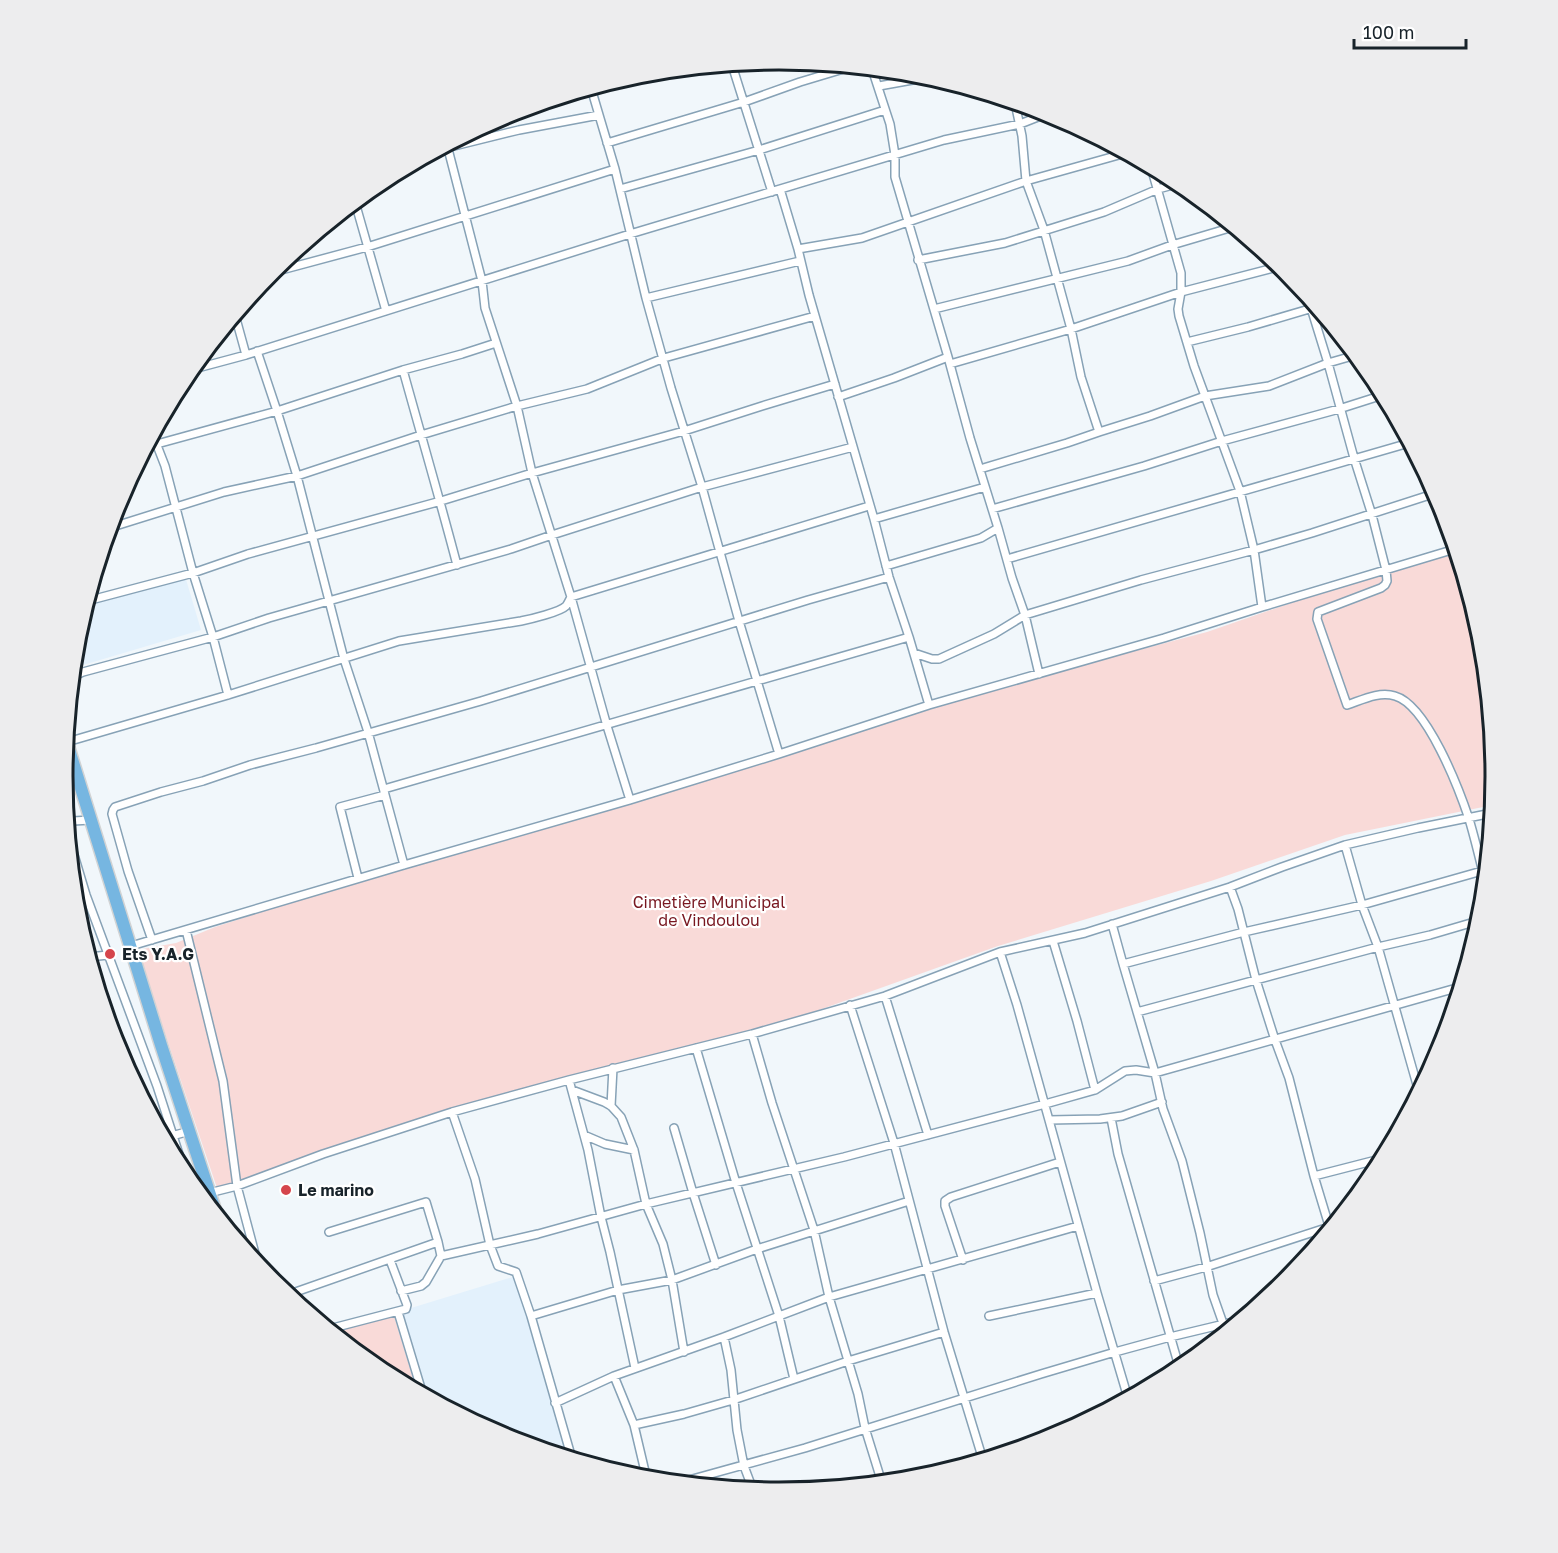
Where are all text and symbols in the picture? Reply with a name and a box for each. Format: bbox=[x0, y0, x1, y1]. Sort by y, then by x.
scale bar bbox=[1354, 12, 1466, 50]
text: 100 m bbox=[1363, 21, 1414, 43]
park label: Cimetière Municipal de Vindoulou bbox=[633, 892, 785, 930]
place label: Ets Y.A.G bbox=[122, 944, 194, 964]
marker: Ets Y.A.G bbox=[103, 947, 117, 961]
place label: Le marino bbox=[298, 1180, 374, 1200]
marker: Le marino bbox=[279, 1183, 293, 1197]

